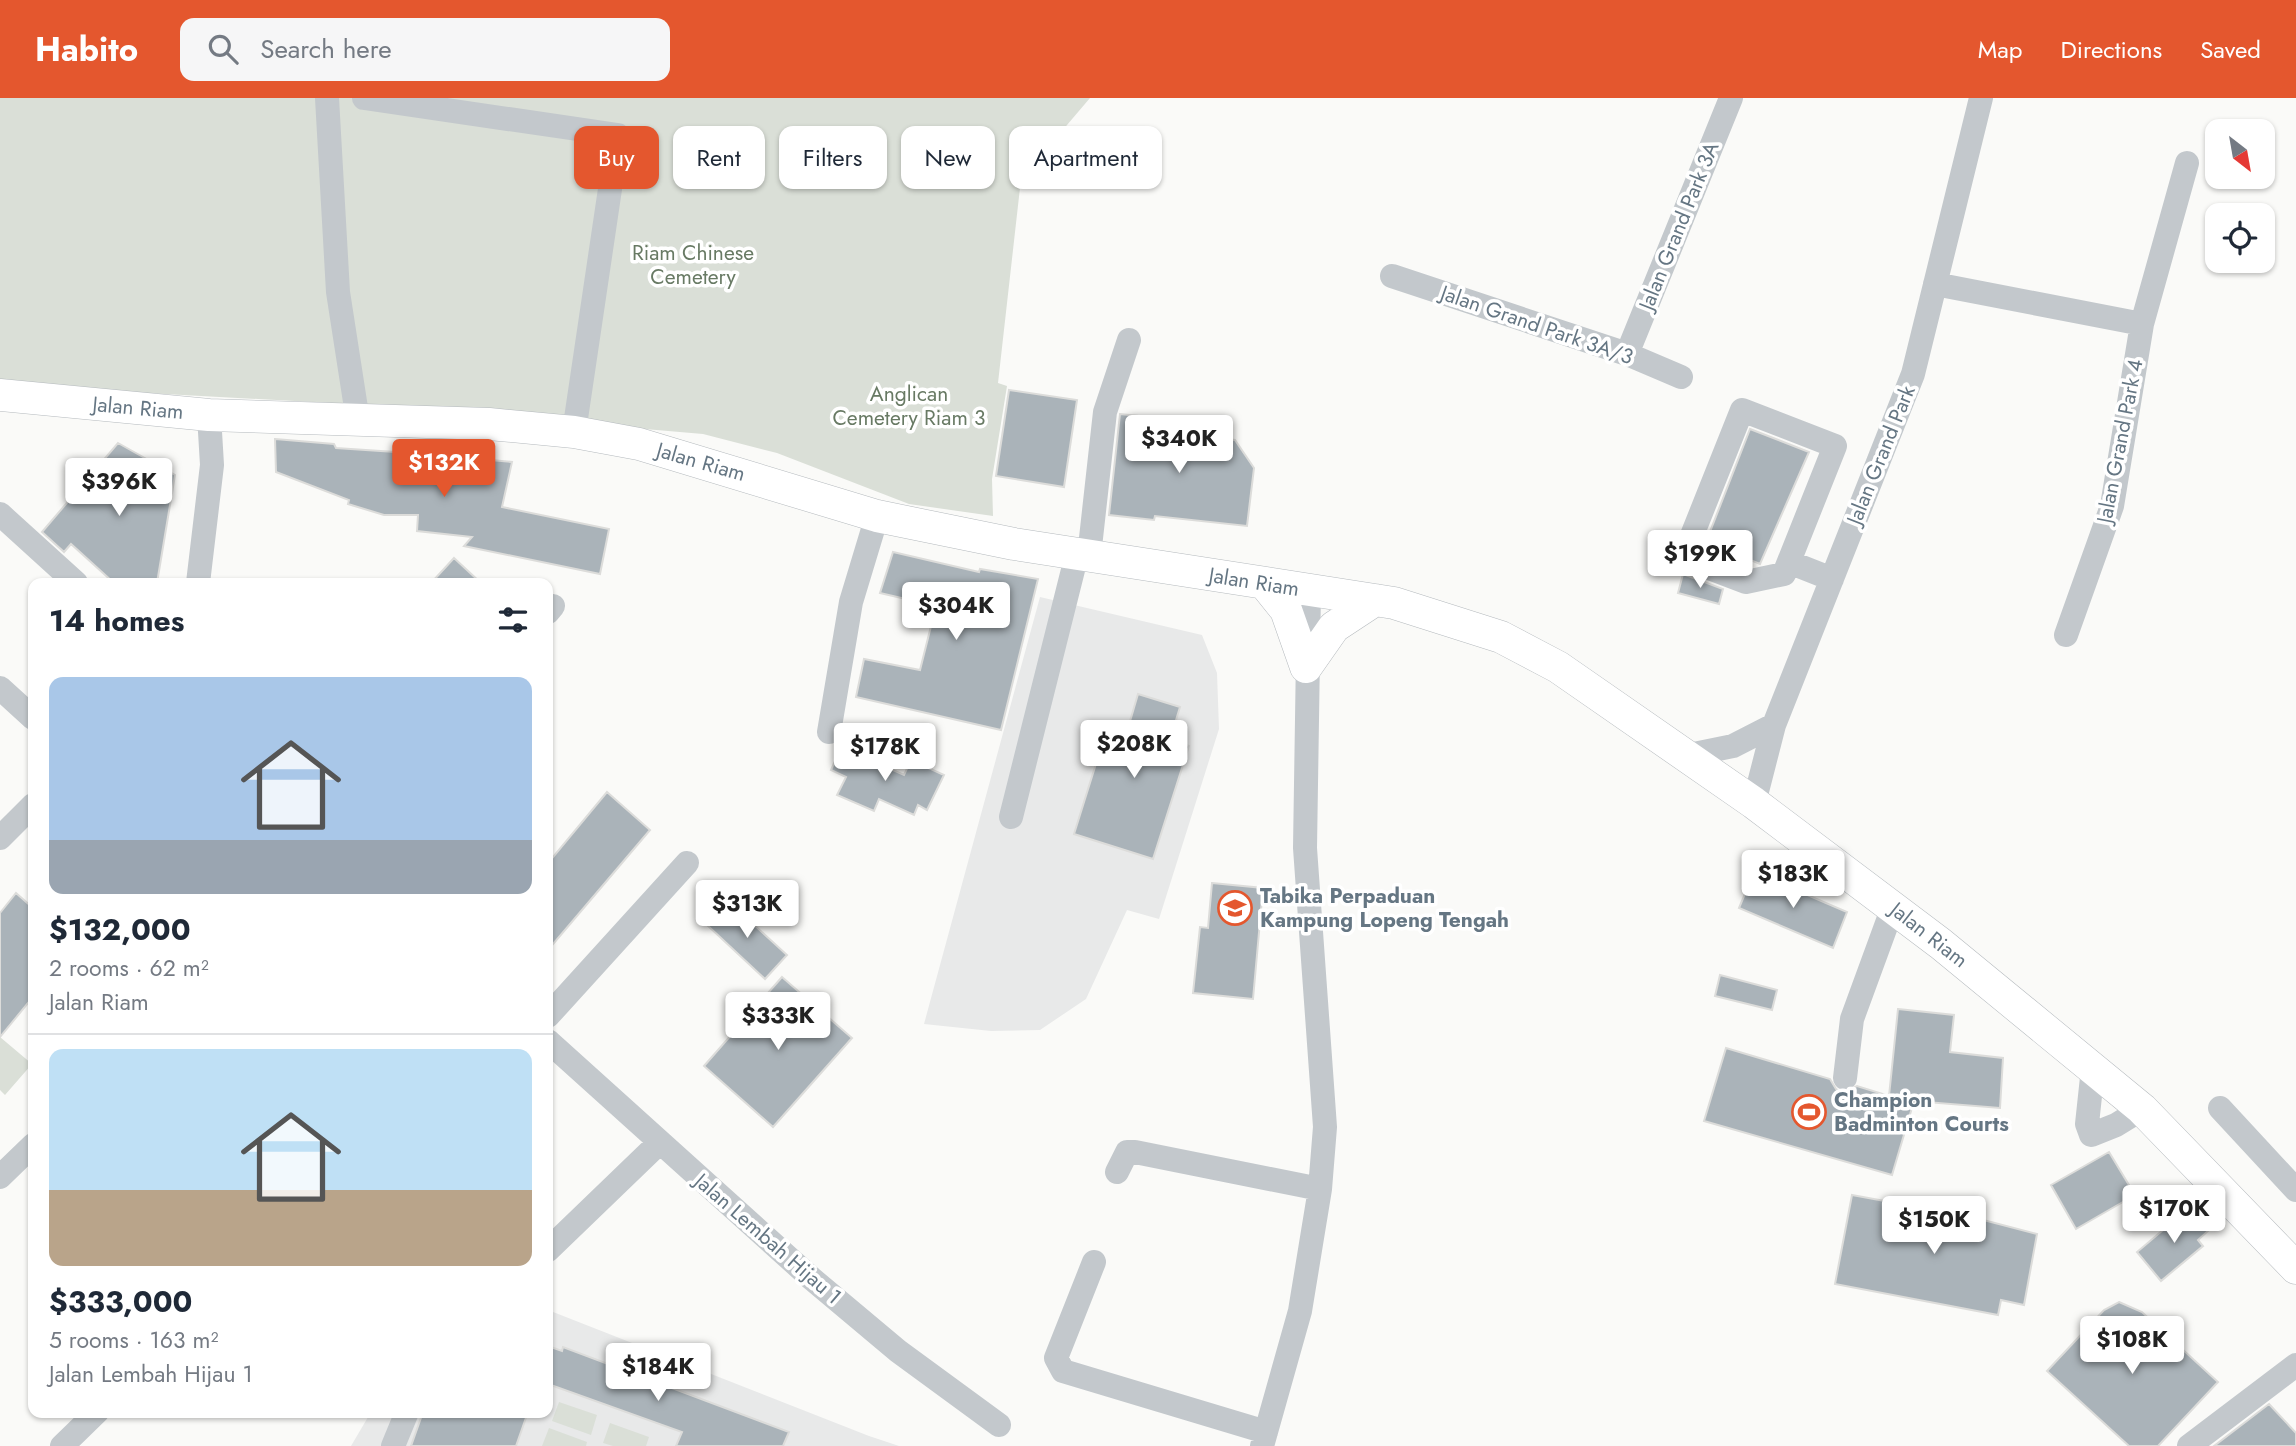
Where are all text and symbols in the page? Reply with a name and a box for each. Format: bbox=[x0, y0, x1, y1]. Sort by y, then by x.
search box bbox=[180, 18, 670, 81]
text: Habito bbox=[35, 26, 138, 73]
icon: search bbox=[204, 30, 242, 68]
text: Search here bbox=[260, 30, 392, 68]
text: Map bbox=[1978, 32, 2023, 67]
text: Directions bbox=[2061, 32, 2162, 67]
text: Saved bbox=[2200, 32, 2261, 67]
north arrow bbox=[2205, 119, 2275, 189]
map controls bbox=[2205, 119, 2275, 273]
chip: Buy bbox=[574, 126, 659, 189]
chip: Rent bbox=[673, 126, 765, 189]
chip: Filters bbox=[779, 126, 887, 189]
chip: New bbox=[901, 126, 995, 189]
chip: Apartment bbox=[1009, 126, 1162, 189]
street label: Jalan Grand Park 3A bbox=[1630, 137, 1726, 317]
button: locate bbox=[2205, 203, 2275, 273]
park label: Riam Chinese Cemetery bbox=[632, 238, 754, 292]
street label: Jalan Grand Park 3A/3 bbox=[1434, 277, 1637, 372]
street label: Jalan Grand Park 4 bbox=[2089, 357, 2151, 528]
park label: Anglican Cemetery Riam 3 bbox=[832, 379, 986, 433]
street label: Jalan Grand Park bbox=[1838, 380, 1923, 532]
street label: Jalan Riam bbox=[88, 389, 185, 427]
pin: $340K bbox=[1130, 416, 1228, 475]
text: $340K bbox=[1141, 421, 1217, 455]
street label: Jalan Riam bbox=[650, 434, 749, 489]
pin: $132K bbox=[395, 440, 493, 499]
text: $132K bbox=[408, 445, 480, 479]
pin: $396K bbox=[70, 458, 168, 518]
text: $396K bbox=[81, 464, 157, 498]
pin: $199K bbox=[1651, 531, 1749, 590]
text: $199K bbox=[1664, 536, 1736, 570]
street label: Jalan Riam bbox=[1204, 560, 1301, 604]
pin: $304K bbox=[907, 582, 1005, 642]
text: $304K bbox=[918, 588, 994, 622]
text: 14 homes bbox=[49, 599, 184, 642]
icon: filters bbox=[494, 601, 532, 639]
pin: $208K bbox=[1085, 720, 1183, 780]
icon: home bbox=[228, 722, 354, 848]
pin: $178K bbox=[836, 724, 934, 783]
text: $208K bbox=[1096, 726, 1172, 760]
text: $178K bbox=[850, 729, 920, 763]
pin: $183K bbox=[1744, 850, 1842, 910]
text: $183K bbox=[1758, 856, 1828, 890]
pin: $313K bbox=[698, 880, 796, 940]
place label: Tabika Perpaduan Kampung Lopeng Tengah bbox=[1260, 881, 1509, 935]
text: $313K bbox=[712, 886, 782, 920]
school or university icon: Tabika Perpaduan Kampung Lopeng Tengah bbox=[1216, 889, 1254, 927]
street label: Jalan Riam bbox=[1882, 893, 1974, 975]
text: $132,000 bbox=[49, 908, 191, 951]
text: 2 rooms · 62 m² bbox=[49, 951, 209, 985]
text: Jalan Riam bbox=[49, 985, 149, 1019]
pin: $333K bbox=[729, 992, 827, 1052]
text: $333K bbox=[741, 998, 815, 1032]
place label: Champion Badminton Courts bbox=[1834, 1085, 2009, 1139]
sports icon: Champion Badminton Courts bbox=[1790, 1093, 1828, 1131]
icon: home bbox=[228, 1094, 354, 1220]
street label: Jalan Lembah Hijau 1 bbox=[686, 1165, 848, 1311]
pin: $170K bbox=[2125, 1186, 2223, 1245]
text: $170K bbox=[2138, 1191, 2210, 1225]
pin: $150K bbox=[1885, 1196, 1983, 1256]
text: $150K bbox=[1898, 1202, 1970, 1236]
text: $333,000 bbox=[49, 1280, 192, 1323]
pin: $108K bbox=[2083, 1316, 2181, 1376]
text: $108K bbox=[2096, 1322, 2168, 1356]
text: 5 rooms · 163 m² bbox=[49, 1323, 218, 1357]
pin: $184K bbox=[609, 1344, 707, 1403]
text: $184K bbox=[622, 1349, 694, 1383]
text: Jalan Lembah Hijau 1 bbox=[49, 1357, 253, 1391]

